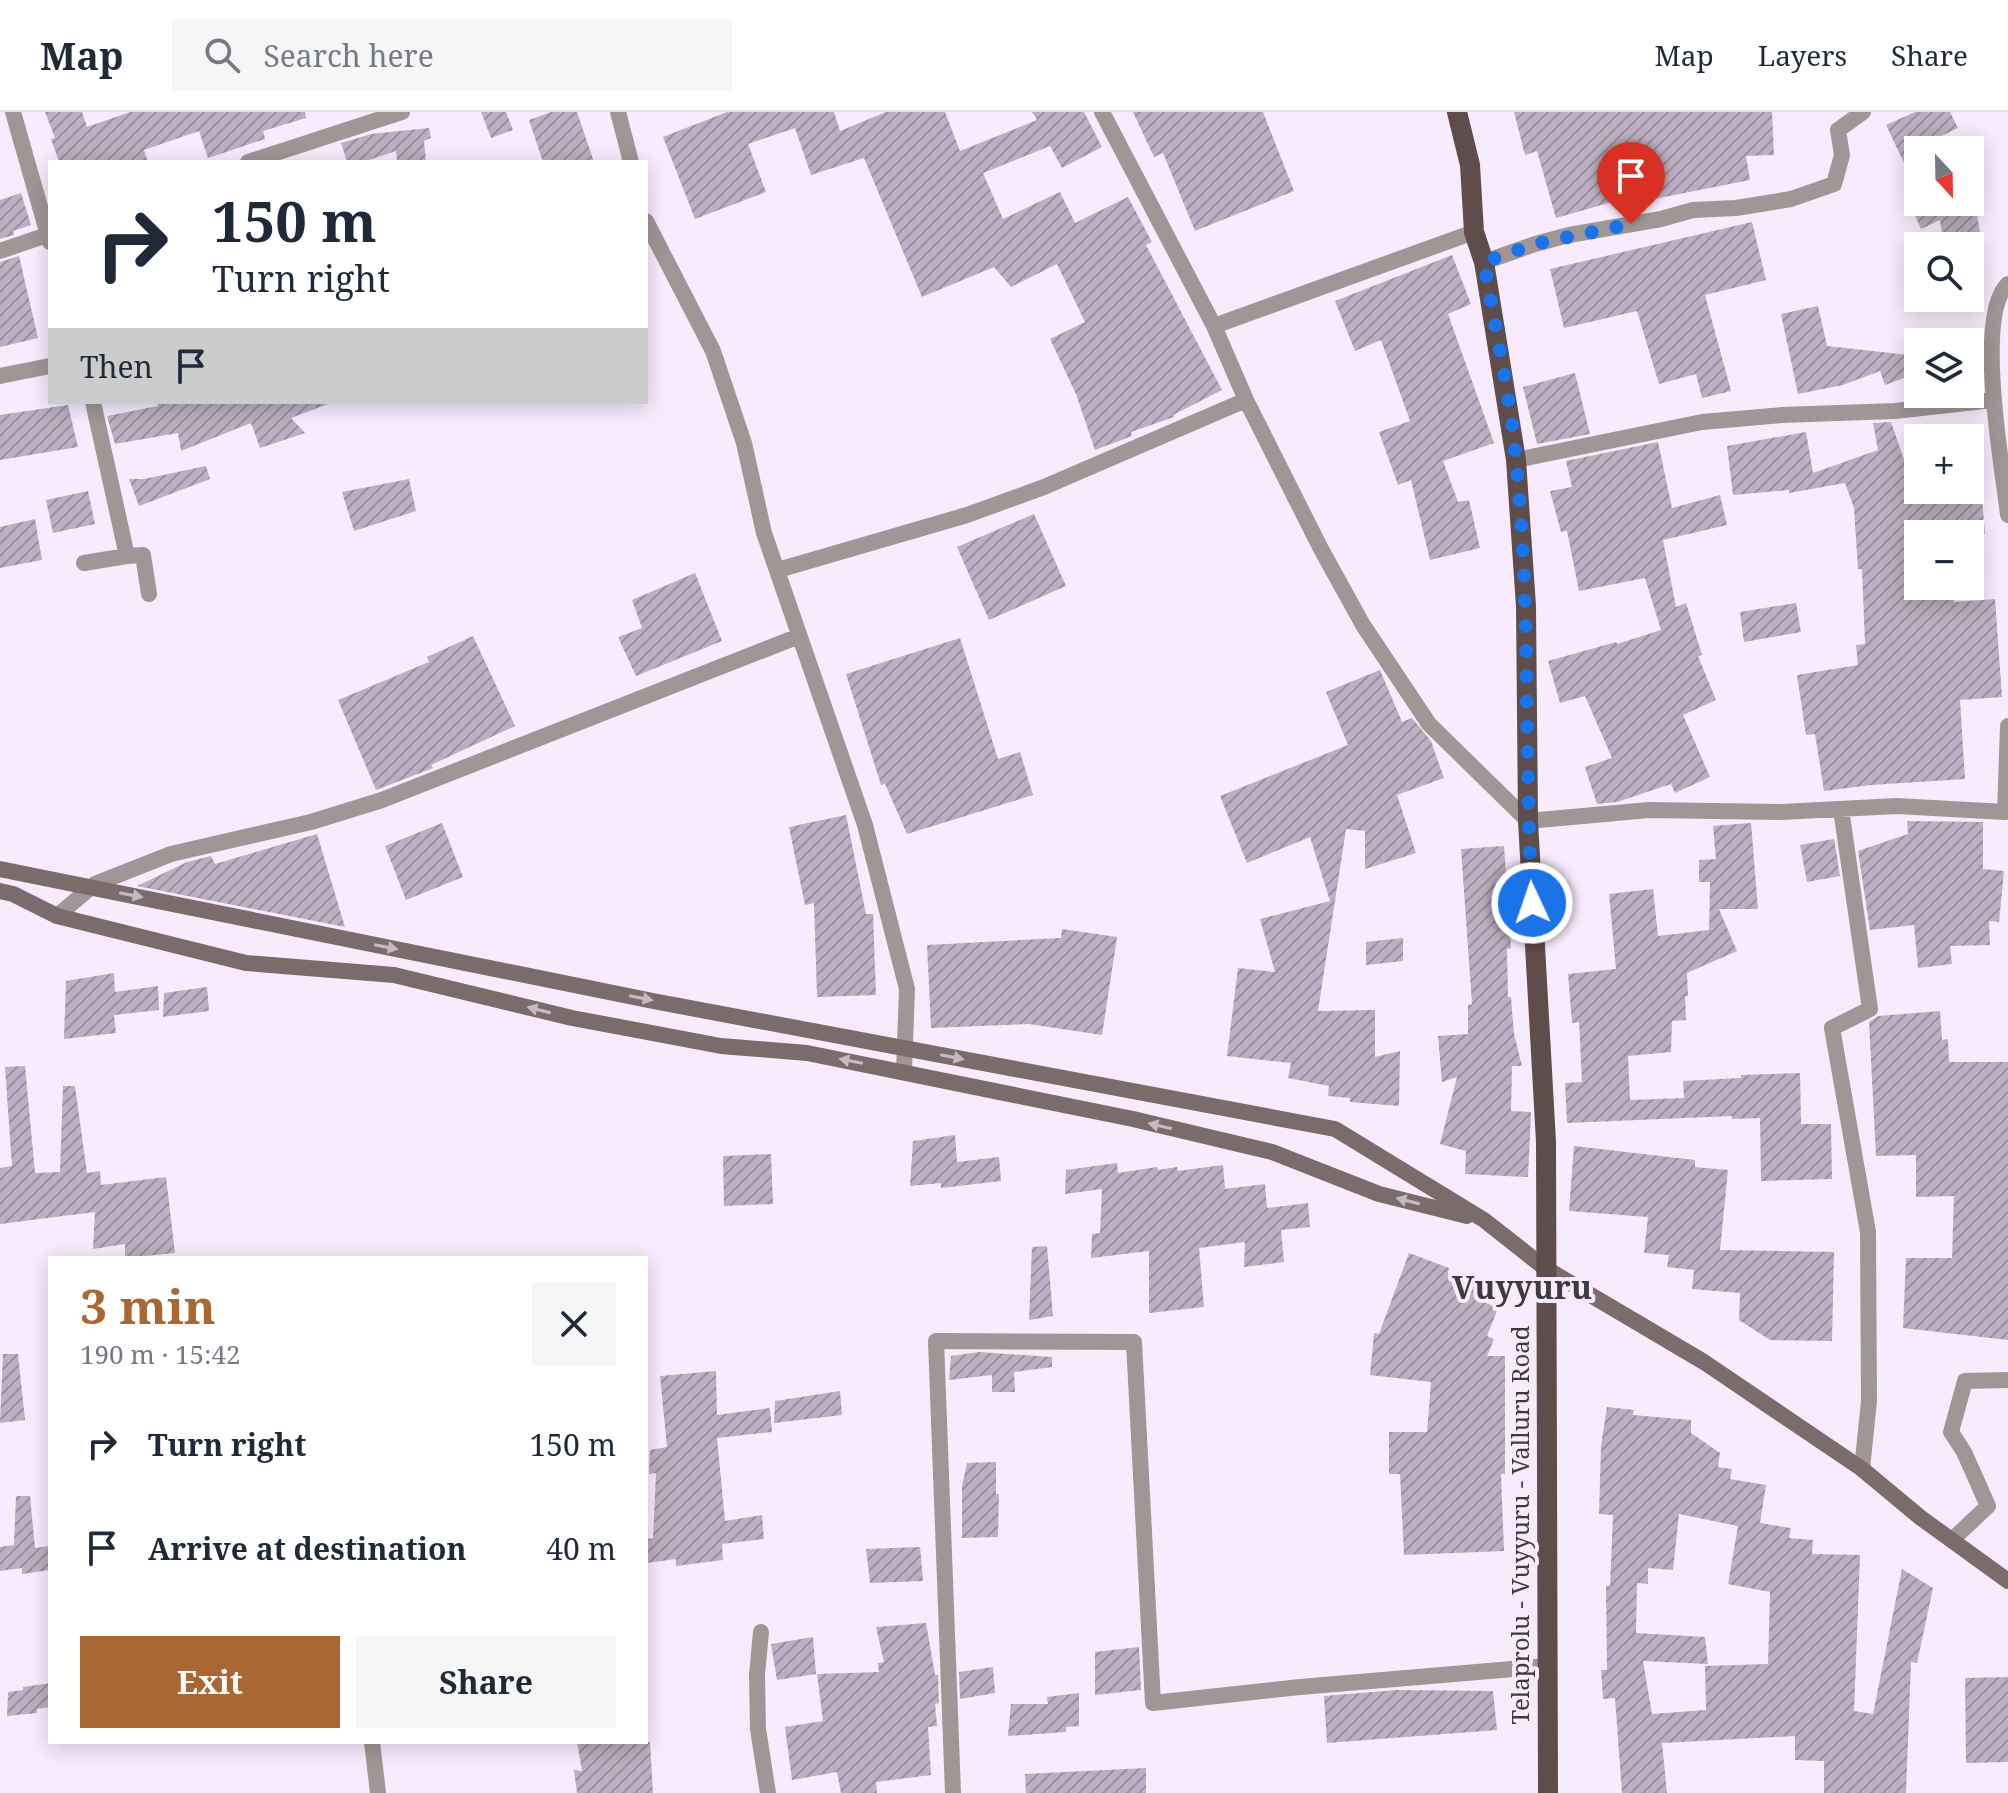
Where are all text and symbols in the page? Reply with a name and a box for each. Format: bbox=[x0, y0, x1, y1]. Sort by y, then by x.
search box bbox=[172, 19, 732, 91]
text: Map bbox=[40, 29, 124, 81]
icon: search bbox=[200, 33, 244, 77]
text: Search here bbox=[264, 35, 434, 76]
text: Map bbox=[1655, 36, 1714, 74]
text: Layers bbox=[1758, 36, 1847, 74]
text: Share bbox=[1891, 36, 1968, 74]
north arrow bbox=[1904, 136, 1984, 216]
map controls bbox=[1904, 136, 1984, 600]
pin bbox=[1597, 142, 1665, 224]
icon: arrive bbox=[1609, 154, 1653, 198]
text: 150 m bbox=[212, 182, 377, 258]
icon: right bbox=[80, 192, 184, 296]
button: search bbox=[1904, 232, 1984, 312]
text: Turn right bbox=[212, 254, 390, 303]
button: layers bbox=[1904, 328, 1984, 408]
icon: arrive bbox=[169, 344, 213, 388]
text: Then bbox=[80, 346, 153, 387]
button: + bbox=[1904, 424, 1984, 504]
button: − bbox=[1904, 520, 1984, 600]
position arrow bbox=[1490, 861, 1574, 945]
one-way arrow bbox=[119, 890, 144, 902]
one-way arrow bbox=[374, 941, 399, 954]
one-way arrow bbox=[629, 992, 654, 1005]
one-way arrow bbox=[527, 1004, 552, 1016]
one-way arrow bbox=[939, 1051, 964, 1063]
one-way arrow bbox=[838, 1055, 863, 1067]
one-way arrow bbox=[1148, 1119, 1173, 1132]
one-way arrow bbox=[1396, 1195, 1421, 1207]
district label: Vuyyuru bbox=[1452, 1265, 1592, 1308]
text: 3 min bbox=[80, 1273, 216, 1338]
button: close bbox=[532, 1282, 616, 1366]
street label: Telaprolu - Vuyyuru - Valluru Road bbox=[1503, 1325, 1536, 1725]
text: 190 m · 15:42 bbox=[80, 1336, 241, 1372]
icon: right bbox=[80, 1422, 124, 1466]
text: Turn right bbox=[148, 1424, 306, 1465]
text: 150 m bbox=[530, 1424, 616, 1465]
icon: arrive bbox=[80, 1526, 124, 1570]
text: Arrive at destination bbox=[148, 1528, 467, 1569]
text: 40 m bbox=[546, 1528, 616, 1569]
button: Exit bbox=[80, 1636, 340, 1728]
button: Share bbox=[356, 1636, 616, 1728]

